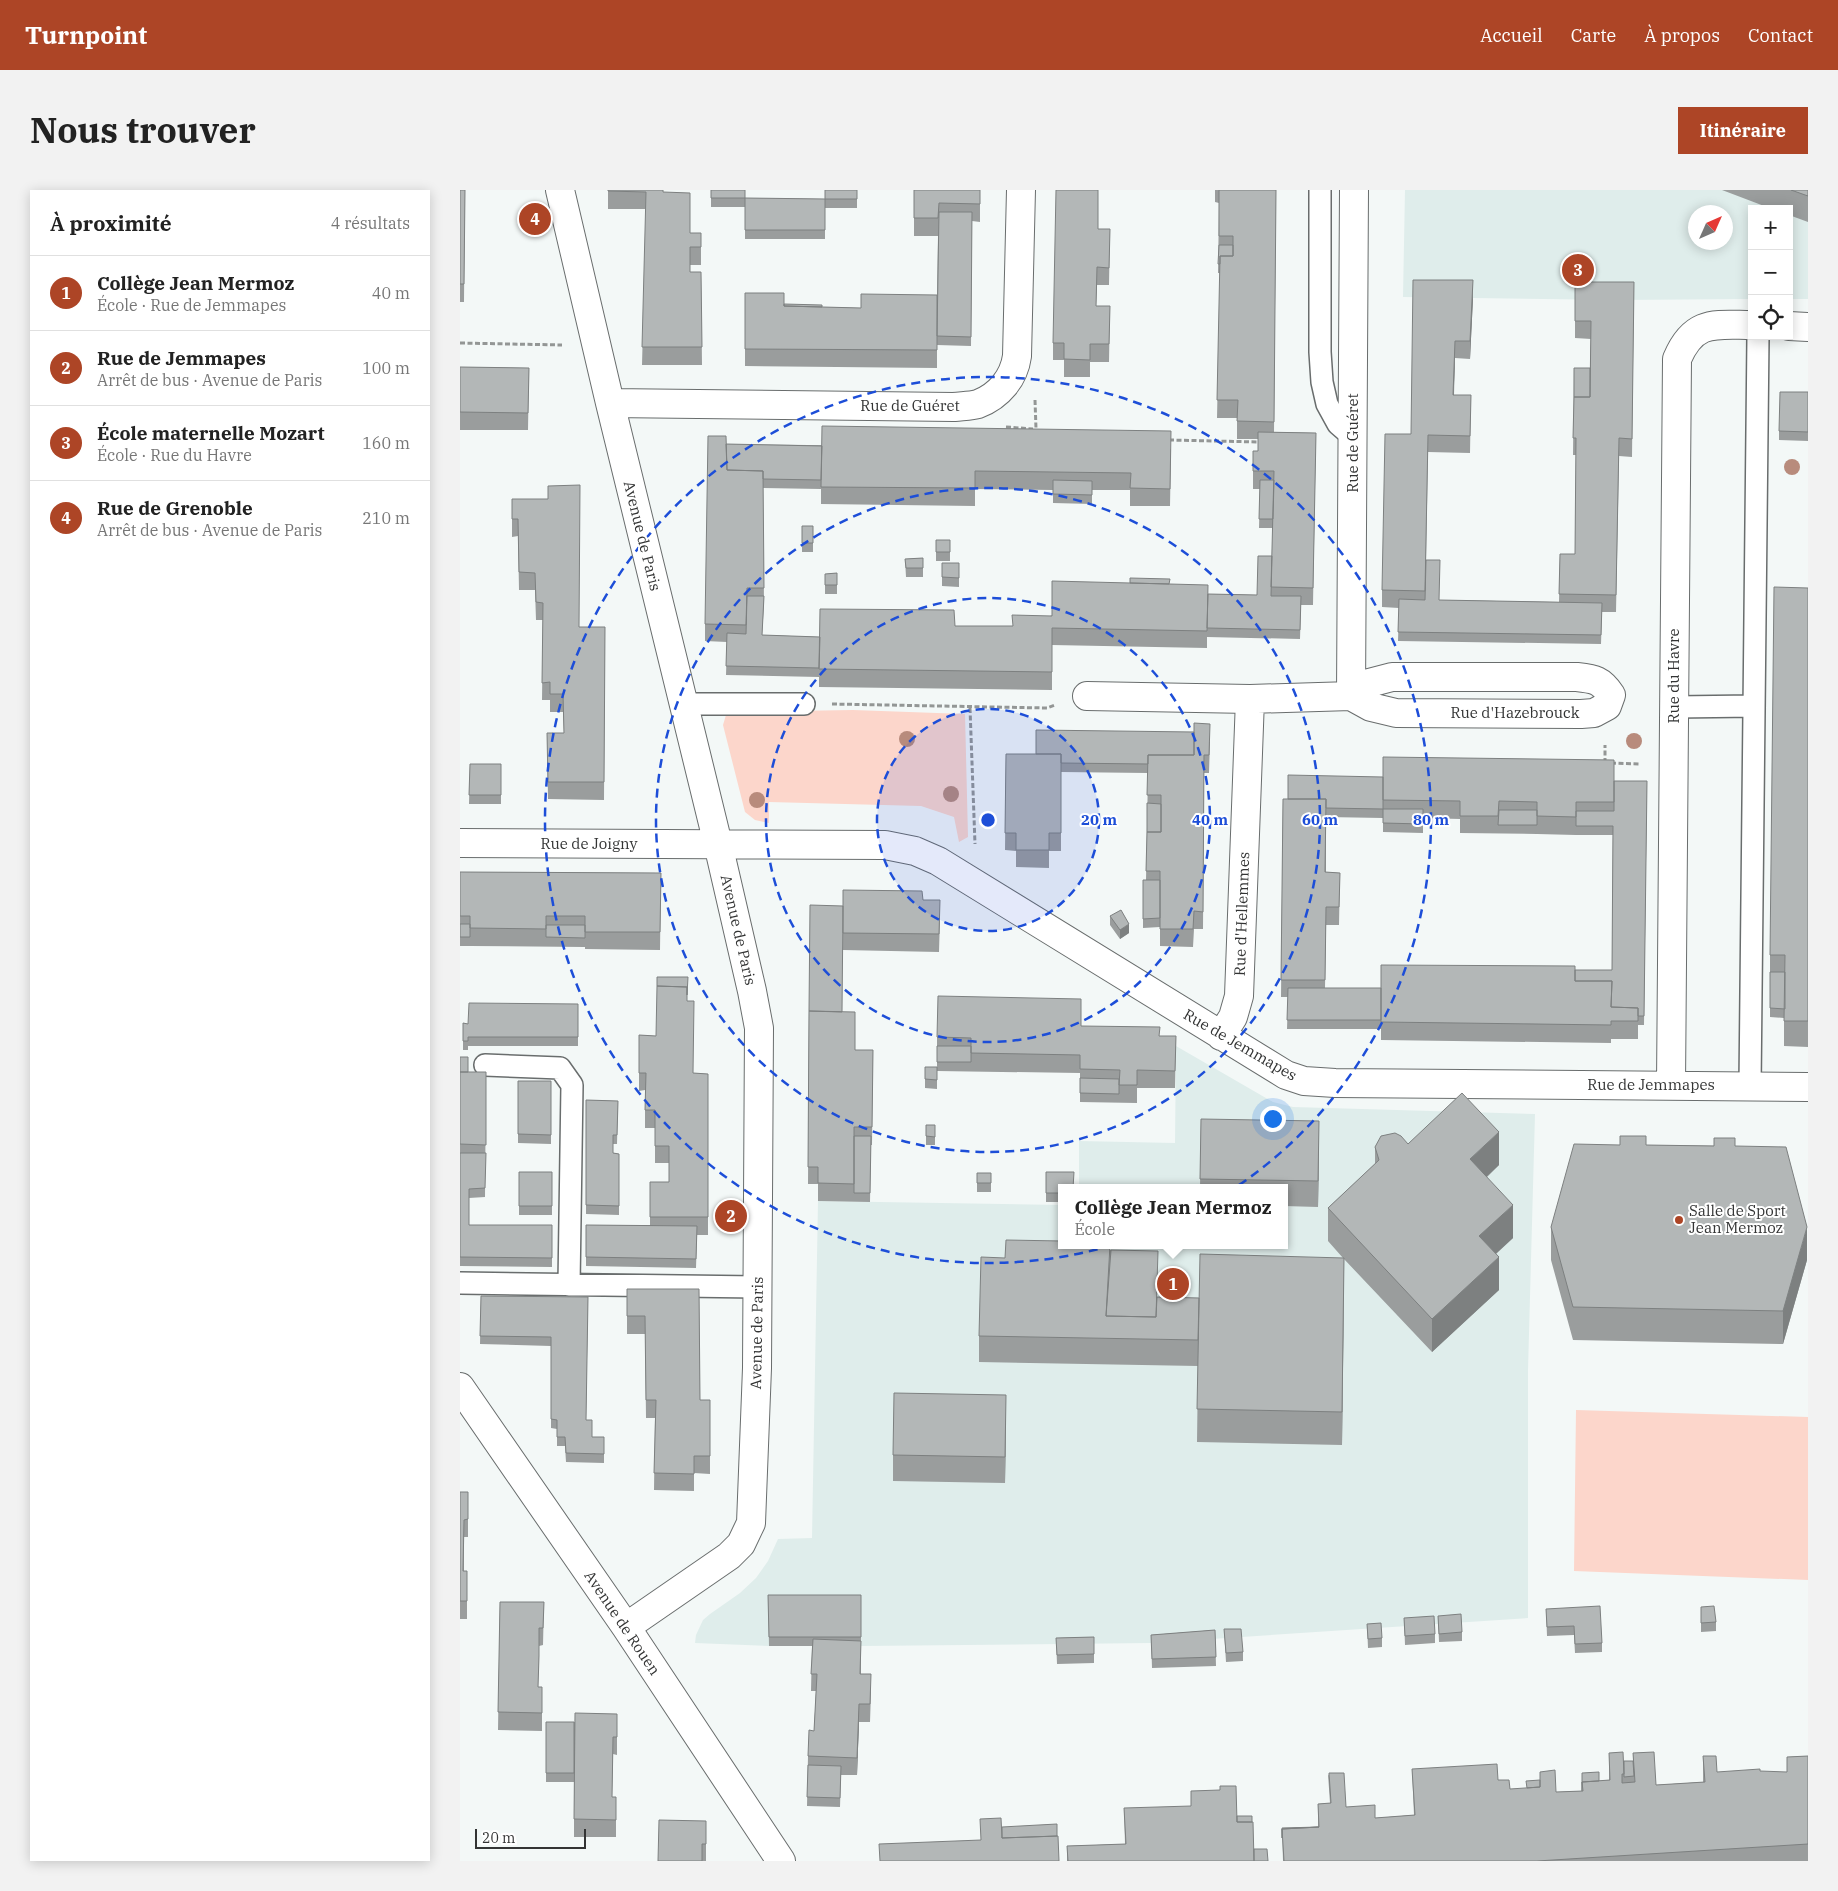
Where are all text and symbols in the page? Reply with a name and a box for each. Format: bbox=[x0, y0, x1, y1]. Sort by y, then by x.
text: Turnpoint bbox=[25, 19, 147, 51]
text: Accueil bbox=[1480, 24, 1543, 47]
text: Carte bbox=[1571, 24, 1616, 47]
text: À propos bbox=[1644, 24, 1720, 47]
text: Contact bbox=[1748, 24, 1813, 47]
text: Nous trouver bbox=[30, 107, 256, 153]
button: Itinéraire bbox=[1678, 107, 1808, 154]
pin: 4 bbox=[519, 200, 551, 238]
north arrow bbox=[1688, 205, 1733, 250]
map controls bbox=[1748, 205, 1793, 340]
button: + bbox=[1748, 205, 1793, 250]
text: À proximité bbox=[50, 209, 172, 237]
text: 4 résultats bbox=[331, 213, 410, 233]
button: − bbox=[1748, 250, 1793, 295]
pin: 3 bbox=[1562, 251, 1594, 289]
text: Collège Jean Mermoz bbox=[97, 271, 294, 295]
text: 1 bbox=[61, 283, 71, 303]
text: 40 m bbox=[372, 283, 410, 303]
text: École · Rue de Jemmapes bbox=[97, 295, 286, 315]
button: locate bbox=[1748, 295, 1793, 340]
text: Rue de Jemmapes bbox=[97, 346, 266, 370]
text: 2 bbox=[61, 358, 71, 378]
text: 100 m bbox=[362, 358, 410, 378]
text: Arrêt de bus · Avenue de Paris bbox=[97, 370, 322, 390]
street label: Rue de Guéret bbox=[1343, 393, 1362, 493]
street label: Rue de Guéret bbox=[860, 396, 960, 415]
text: École maternelle Mozart bbox=[97, 421, 325, 445]
text: 3 bbox=[61, 433, 71, 453]
text: 160 m bbox=[362, 433, 410, 453]
text: École · Rue du Havre bbox=[97, 445, 252, 465]
street label: Avenue de Paris bbox=[620, 479, 665, 593]
text: Rue de Grenoble bbox=[97, 496, 253, 520]
text: 4 bbox=[61, 508, 71, 528]
text: 210 m bbox=[362, 508, 410, 528]
text: Arrêt de bus · Avenue de Paris bbox=[97, 520, 322, 540]
street label: Rue du Havre bbox=[1664, 628, 1683, 724]
street label: Rue d'Hazebrouck bbox=[1451, 703, 1580, 722]
text: 20 m bbox=[1081, 810, 1117, 829]
text: 40 m bbox=[1192, 810, 1228, 829]
text: 60 m bbox=[1302, 810, 1338, 829]
text: 80 m bbox=[1413, 810, 1449, 829]
centre of rings bbox=[979, 811, 997, 829]
street label: Rue de Joigny bbox=[541, 834, 637, 853]
street label: Rue d'Hellemmes bbox=[1230, 851, 1253, 976]
street label: Avenue de Paris bbox=[717, 873, 760, 987]
street label: Rue de Jemmapes bbox=[1180, 1004, 1300, 1085]
street label: Rue de Jemmapes bbox=[1587, 1075, 1715, 1094]
your location bbox=[1260, 1106, 1286, 1132]
popup bbox=[1058, 1184, 1288, 1249]
text: Collège Jean Mermoz bbox=[1074, 1195, 1272, 1219]
pin: 2 bbox=[715, 1197, 747, 1235]
place label: Salle de Sport Jean Mermoz bbox=[1689, 1201, 1786, 1237]
marker: Salle de Sport Jean Mermoz bbox=[1673, 1214, 1685, 1226]
text: École bbox=[1074, 1219, 1115, 1239]
pin: 1 bbox=[1157, 1265, 1189, 1303]
street label: Avenue de Paris bbox=[746, 1276, 767, 1390]
street label: Avenue de Rouen bbox=[580, 1567, 665, 1679]
scale bar bbox=[475, 1826, 586, 1849]
text: 20 m bbox=[482, 1829, 515, 1847]

